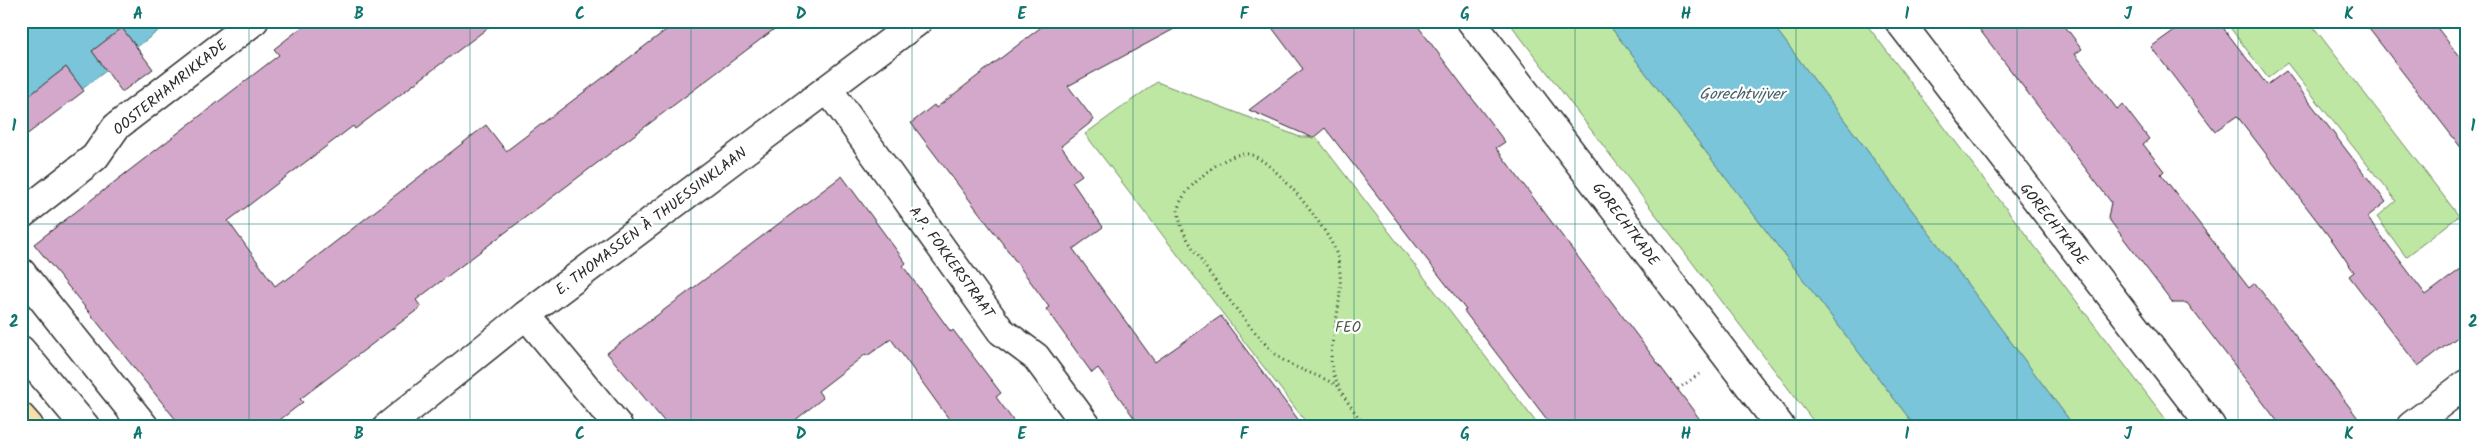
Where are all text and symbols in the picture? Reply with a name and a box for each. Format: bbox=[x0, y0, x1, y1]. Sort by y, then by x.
text: A bbox=[133, 2, 143, 27]
text: B bbox=[354, 2, 364, 27]
text: C bbox=[575, 2, 585, 27]
text: D bbox=[796, 2, 807, 27]
text: E bbox=[1018, 2, 1028, 27]
text: F bbox=[1240, 2, 1250, 27]
text: G bbox=[1460, 2, 1470, 27]
text: H bbox=[1681, 2, 1691, 27]
text: I bbox=[1905, 2, 1910, 27]
text: J bbox=[2124, 2, 2133, 27]
text: K bbox=[2344, 2, 2354, 27]
street label: OOSTERHAMRIKKADE bbox=[108, 33, 234, 142]
water label: Gorechtvijver bbox=[1699, 82, 1788, 107]
text: 1 bbox=[12, 114, 17, 139]
text: 1 bbox=[2471, 114, 2476, 139]
street label: E. THOMASSEN À THUESSINKLAAN bbox=[551, 142, 753, 302]
street label: GORECHTKADE bbox=[1586, 178, 1665, 272]
street label: GORECHTKADE bbox=[2013, 178, 2094, 272]
street label: A.P. FOKKERSTRAAT bbox=[902, 201, 1001, 325]
text: 2 bbox=[9, 310, 19, 335]
text: 2 bbox=[2468, 310, 2478, 335]
park label: FEO bbox=[1335, 316, 1361, 340]
text: A bbox=[133, 422, 143, 447]
text: B bbox=[354, 422, 364, 447]
text: C bbox=[575, 422, 585, 447]
text: D bbox=[796, 422, 807, 447]
text: E bbox=[1018, 422, 1028, 447]
text: F bbox=[1240, 422, 1250, 447]
text: G bbox=[1460, 422, 1470, 447]
text: H bbox=[1681, 422, 1691, 447]
text: I bbox=[1905, 422, 1910, 447]
text: J bbox=[2124, 422, 2133, 447]
text: K bbox=[2344, 422, 2354, 447]

